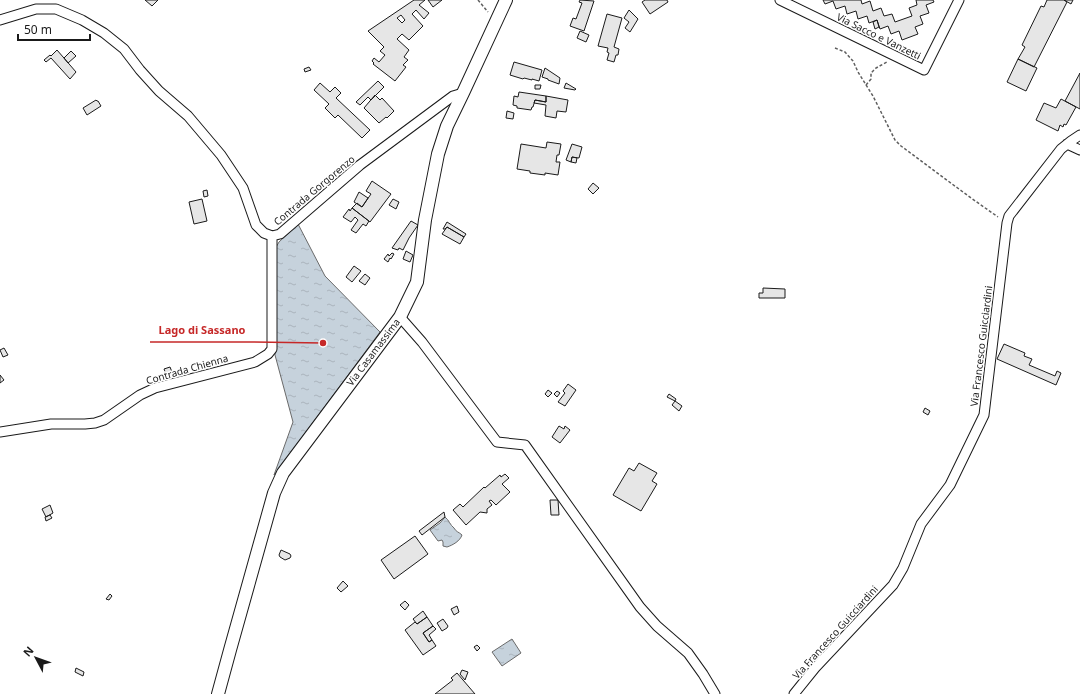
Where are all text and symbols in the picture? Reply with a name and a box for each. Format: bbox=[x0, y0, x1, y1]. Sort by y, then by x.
street label: Via Sacco e Vanzetti bbox=[835, 10, 923, 62]
scale bar bbox=[18, 16, 90, 42]
text: 50 m bbox=[24, 21, 52, 38]
street label: Contrada Gorgorenzo bbox=[270, 152, 358, 228]
street label: Via Francesco Guicciardini bbox=[967, 285, 995, 407]
street label: Via Casamassima bbox=[343, 315, 403, 389]
callout: Lago di Sassano bbox=[150, 319, 253, 342]
text: Lago di Sassano bbox=[159, 322, 246, 337]
street label: Contrada Chienna bbox=[144, 351, 230, 387]
street label: Via Francesco Guicciardini bbox=[789, 582, 881, 682]
north arrow bbox=[16, 638, 56, 678]
text: N bbox=[19, 643, 37, 659]

